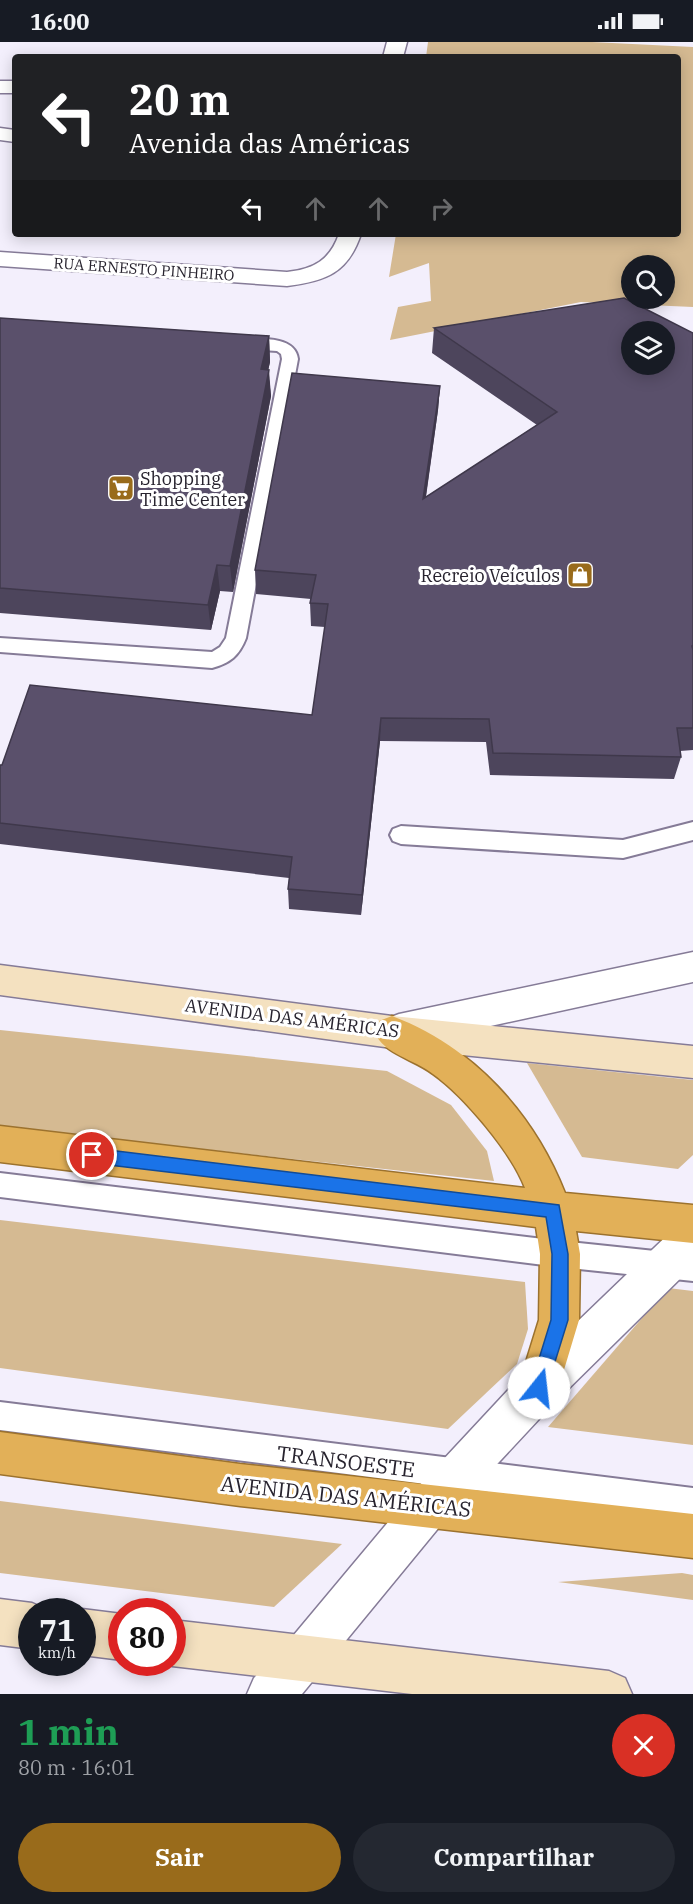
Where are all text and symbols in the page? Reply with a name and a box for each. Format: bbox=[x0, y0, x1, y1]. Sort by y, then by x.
text: 16:00 bbox=[30, 7, 89, 36]
text: 20 m bbox=[129, 72, 230, 127]
icon: left bbox=[30, 78, 108, 156]
text: Avenida das Américas bbox=[129, 125, 410, 160]
icon: left bbox=[236, 192, 269, 225]
icon: ahead bbox=[299, 192, 332, 225]
icon: ahead bbox=[362, 192, 395, 225]
icon: right bbox=[425, 192, 458, 225]
street label: RUA ERNESTO PINHEIRO bbox=[53, 253, 235, 285]
map controls bbox=[621, 255, 675, 375]
button: search bbox=[621, 255, 675, 309]
button: layers bbox=[621, 321, 675, 375]
place label: Shopping Time Center bbox=[140, 467, 245, 511]
supermarket icon: Shopping Time Center bbox=[106, 473, 136, 503]
shop icon: Recreio Veículos bbox=[565, 560, 595, 590]
place label: Recreio Veículos bbox=[421, 564, 560, 587]
street label: AVENIDA DAS AMÉRICAS bbox=[184, 993, 400, 1043]
pin bbox=[66, 1129, 117, 1180]
icon: arrive bbox=[75, 1138, 108, 1171]
position arrow bbox=[507, 1356, 571, 1420]
street label: TRANSOESTE bbox=[275, 1439, 417, 1483]
street label: AVENIDA DAS AMÉRICAS bbox=[219, 1469, 473, 1523]
speed limit sign: 80 bbox=[108, 1598, 186, 1676]
text: 71 bbox=[39, 1610, 75, 1649]
text: km/h bbox=[38, 1643, 76, 1662]
text: 1 min bbox=[18, 1708, 119, 1755]
button: close bbox=[612, 1714, 675, 1777]
text: 80 m · 16:01 bbox=[18, 1754, 135, 1781]
button: Sair bbox=[18, 1823, 341, 1892]
button: Compartilhar bbox=[353, 1823, 675, 1892]

